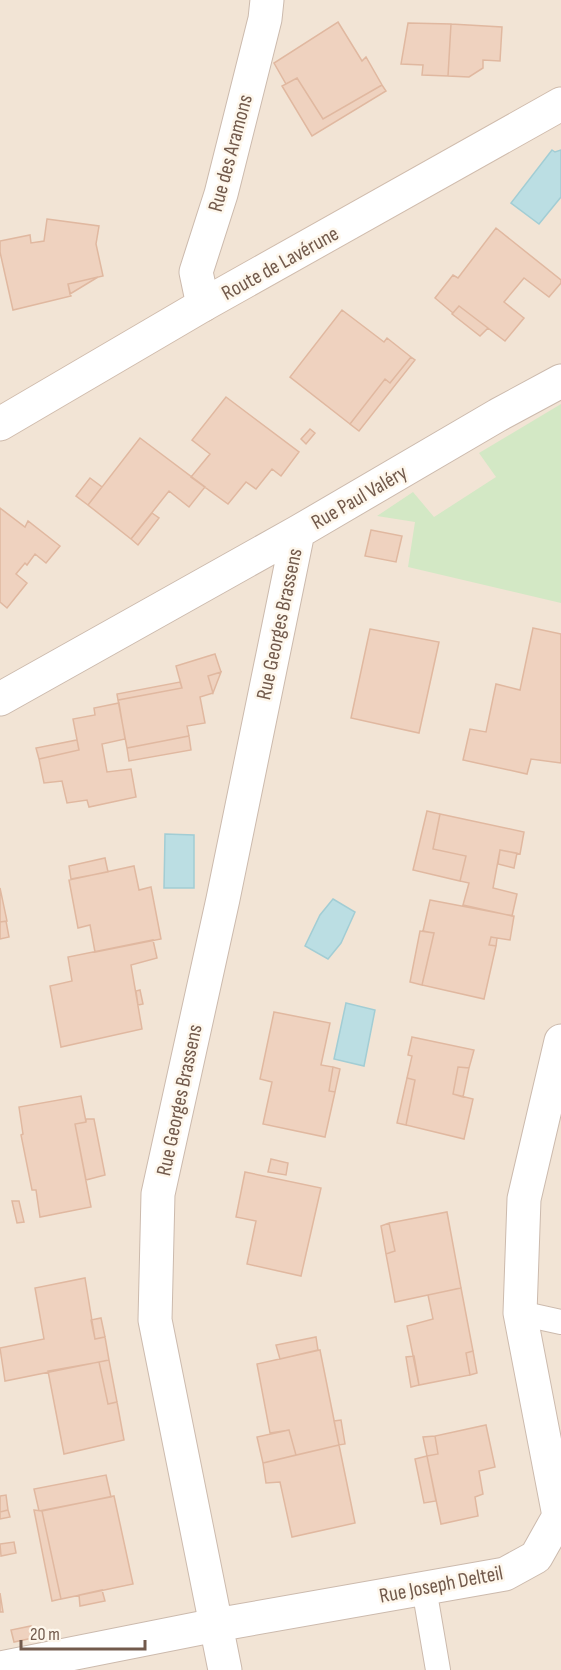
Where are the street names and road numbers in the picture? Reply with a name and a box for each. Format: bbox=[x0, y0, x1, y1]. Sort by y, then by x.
street label: Rue des Aramons bbox=[203, 92, 258, 214]
street label: Route de Lavérune bbox=[217, 221, 343, 306]
street label: Rue Paul Valéry bbox=[307, 460, 412, 535]
street label: Rue Georges Brassens bbox=[251, 546, 308, 702]
street label: Rue Georges Brassens bbox=[151, 1022, 208, 1178]
street label: Rue Joseph Delteil bbox=[377, 1560, 505, 1609]

